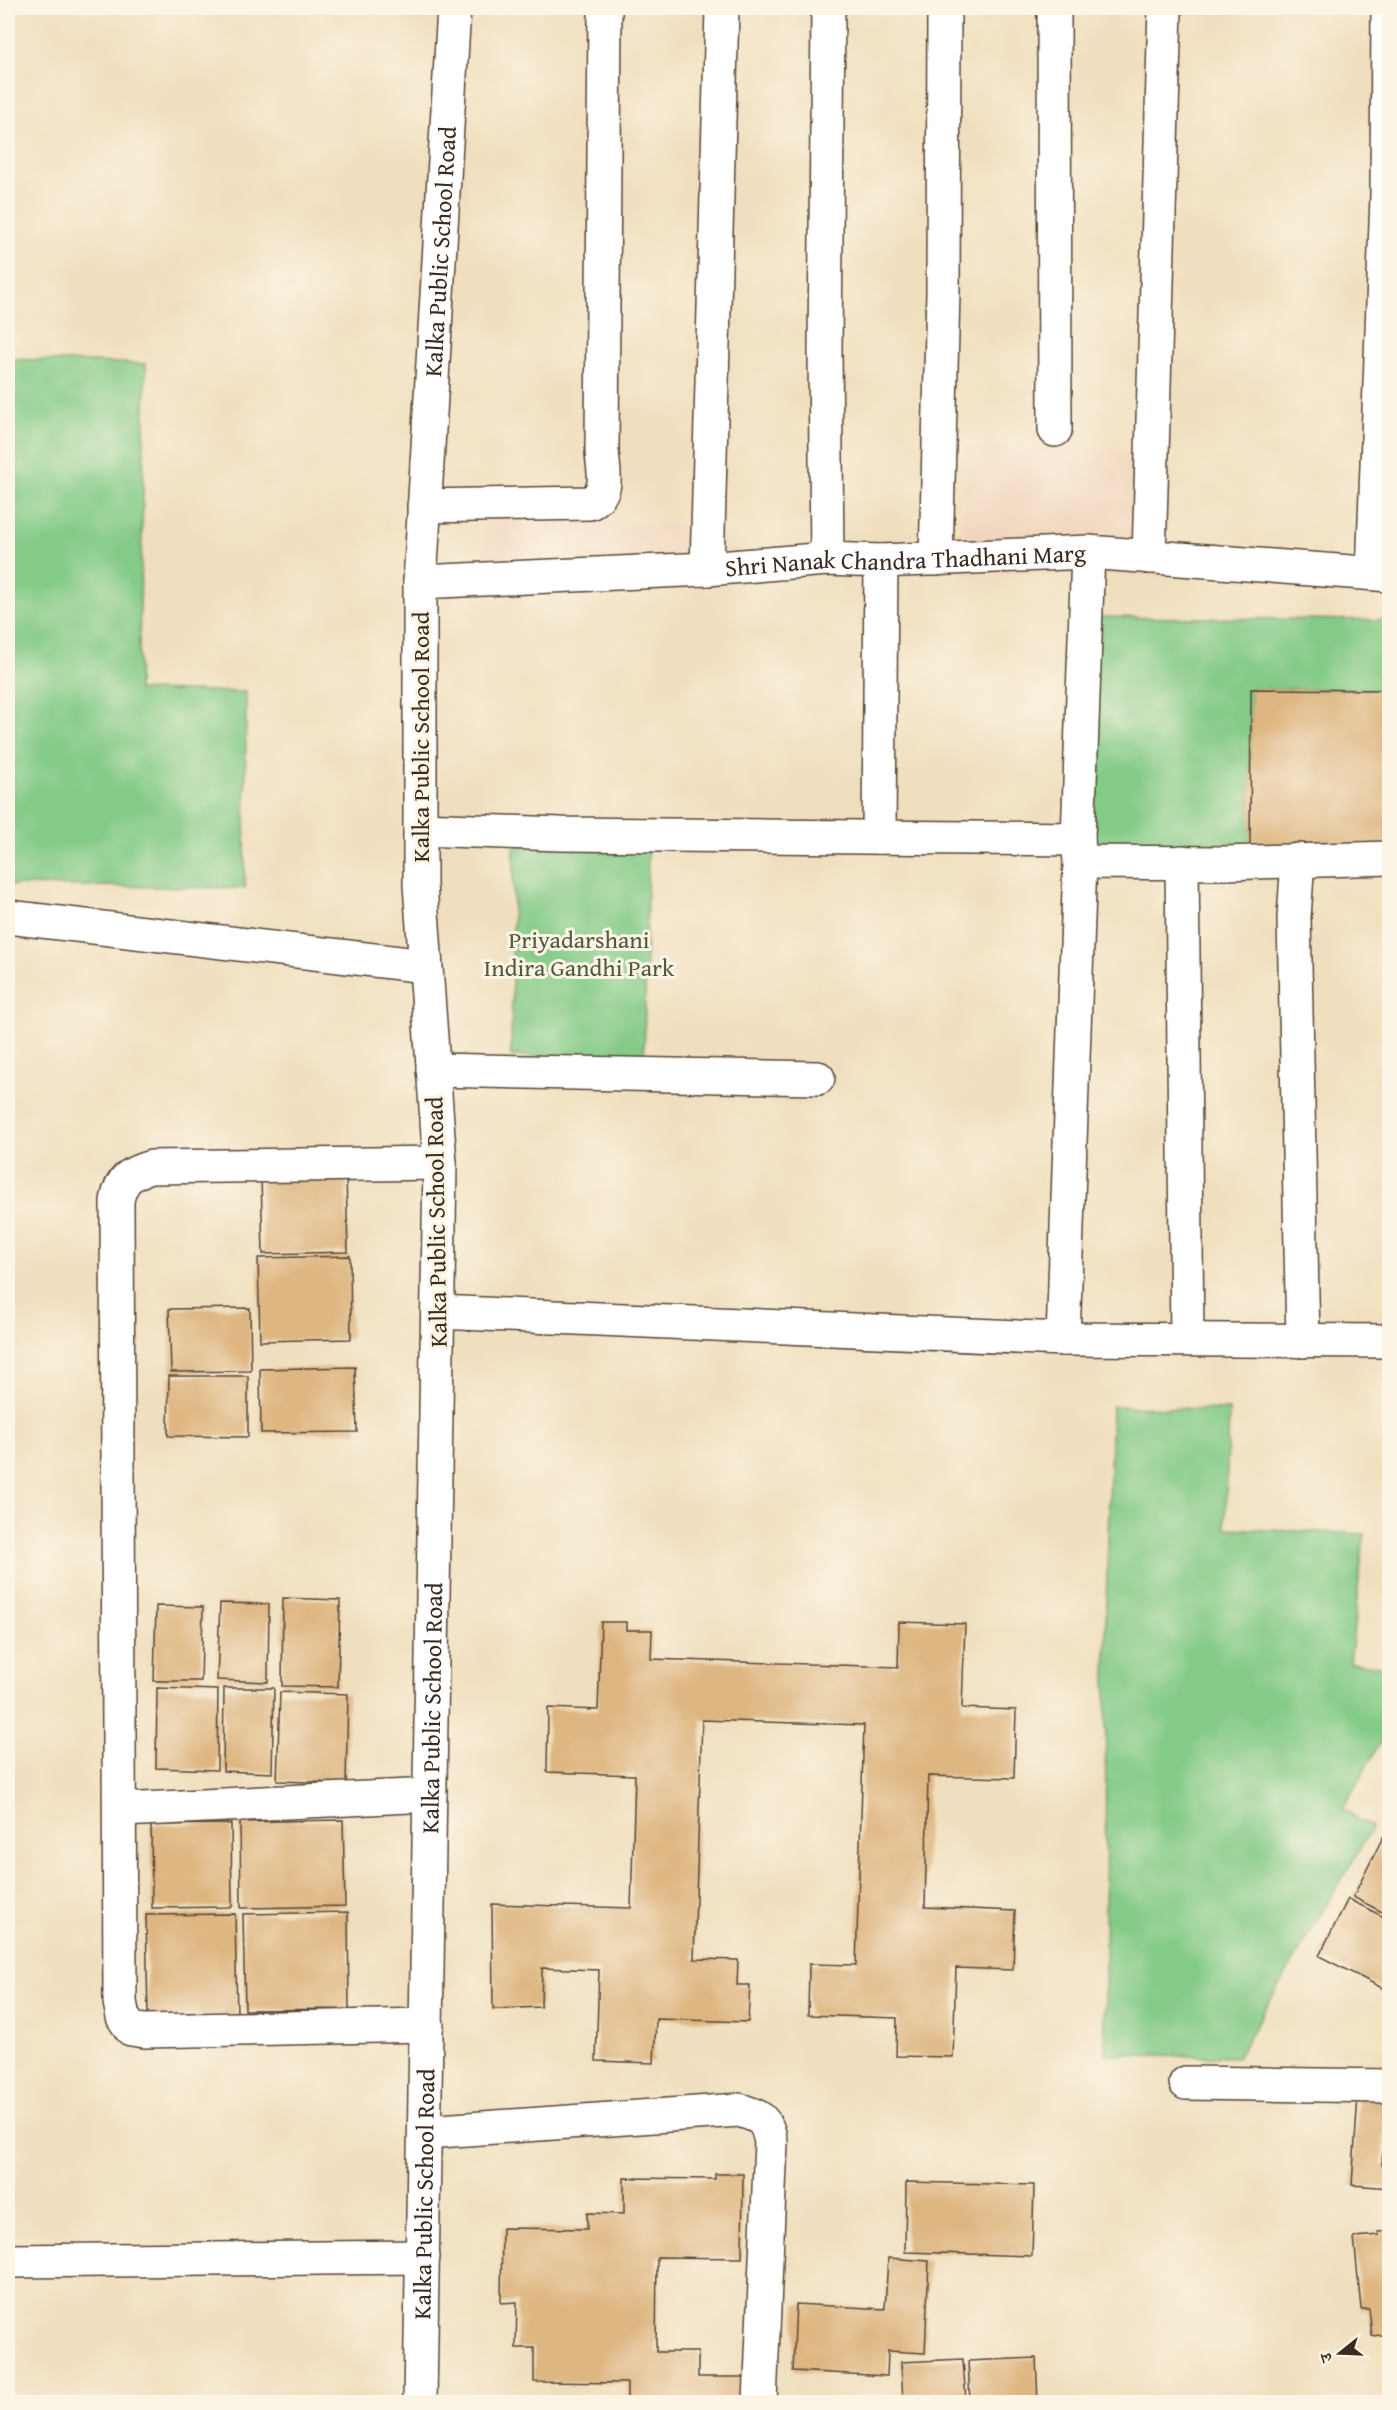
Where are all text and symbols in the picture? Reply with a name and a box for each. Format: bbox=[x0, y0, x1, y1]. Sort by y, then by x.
street label: Kalka Public School Road bbox=[415, 125, 464, 378]
street label: Shri Nanak Chandra Thadhani Marg bbox=[724, 535, 1087, 585]
street label: Kalka Public School Road bbox=[403, 611, 438, 863]
park label: Priyadarshani Indira Gandhi Park bbox=[484, 922, 675, 985]
street label: Kalka Public School Road bbox=[416, 1096, 456, 1348]
street label: Kalka Public School Road bbox=[412, 1582, 451, 1834]
street label: Kalka Public School Road bbox=[404, 2068, 443, 2320]
north arrow bbox=[1310, 2323, 1370, 2383]
text: उ bbox=[1312, 2348, 1339, 2366]

